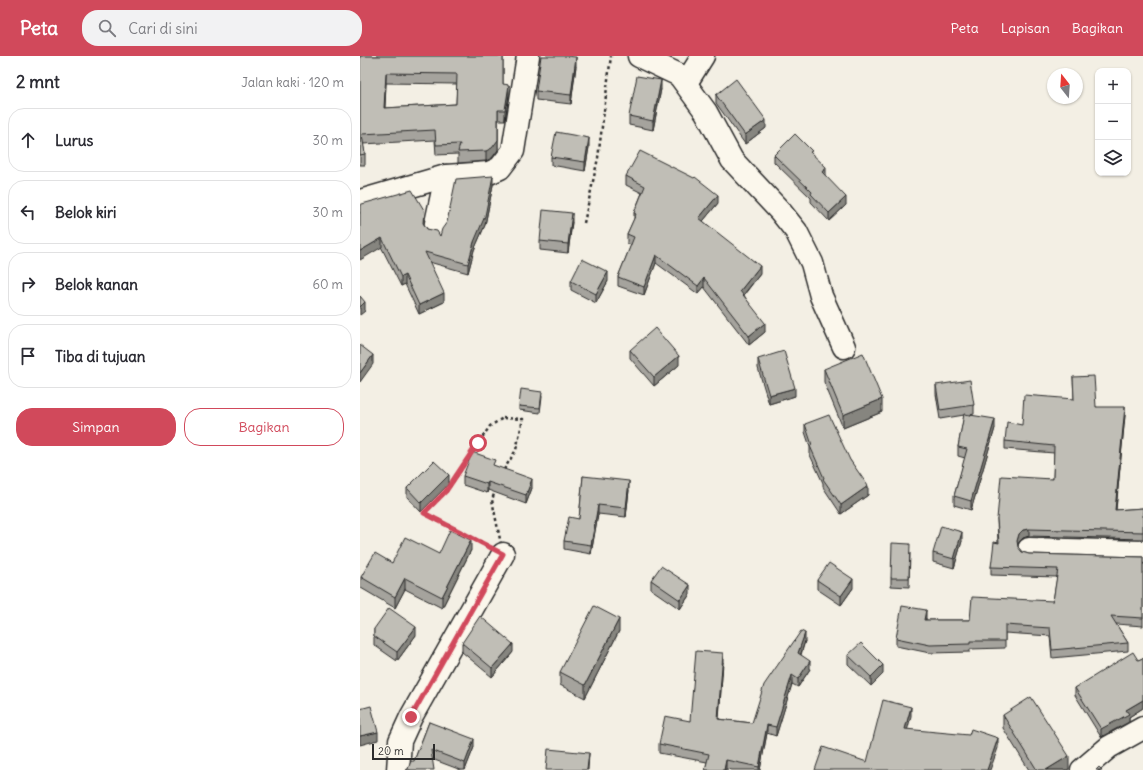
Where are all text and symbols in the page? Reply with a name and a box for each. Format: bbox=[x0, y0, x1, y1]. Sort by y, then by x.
search box bbox=[82, 10, 362, 46]
text: Peta bbox=[20, 16, 58, 40]
icon: search bbox=[96, 17, 118, 39]
text: Cari di sini bbox=[128, 19, 198, 38]
text: Peta bbox=[951, 19, 979, 37]
text: Lapisan bbox=[1001, 19, 1050, 37]
text: Bagikan bbox=[1072, 19, 1123, 37]
north arrow bbox=[1047, 68, 1083, 104]
map controls bbox=[1095, 68, 1131, 176]
button: + bbox=[1095, 68, 1131, 104]
text: 2 mnt bbox=[16, 71, 60, 93]
text: Jalan kaki · 120 m bbox=[241, 74, 344, 91]
button: − bbox=[1095, 104, 1131, 140]
icon: ahead bbox=[17, 129, 39, 151]
text: Lurus bbox=[55, 131, 93, 150]
text: 30 m bbox=[313, 132, 343, 149]
button: layers bbox=[1095, 140, 1131, 176]
icon: left bbox=[17, 201, 39, 223]
text: Belok kiri bbox=[55, 203, 116, 222]
text: 30 m bbox=[313, 204, 343, 221]
icon: right bbox=[17, 273, 39, 295]
text: Belok kanan bbox=[55, 275, 138, 294]
text: 60 m bbox=[312, 276, 343, 293]
icon: arrive bbox=[17, 345, 39, 367]
text: Tiba di tujuan bbox=[55, 347, 145, 366]
button: Simpan bbox=[16, 408, 176, 446]
button: Bagikan bbox=[184, 408, 344, 446]
route start bbox=[469, 434, 487, 452]
route end bbox=[402, 708, 420, 726]
scale bar bbox=[372, 742, 435, 761]
text: 20 m bbox=[378, 744, 404, 758]

